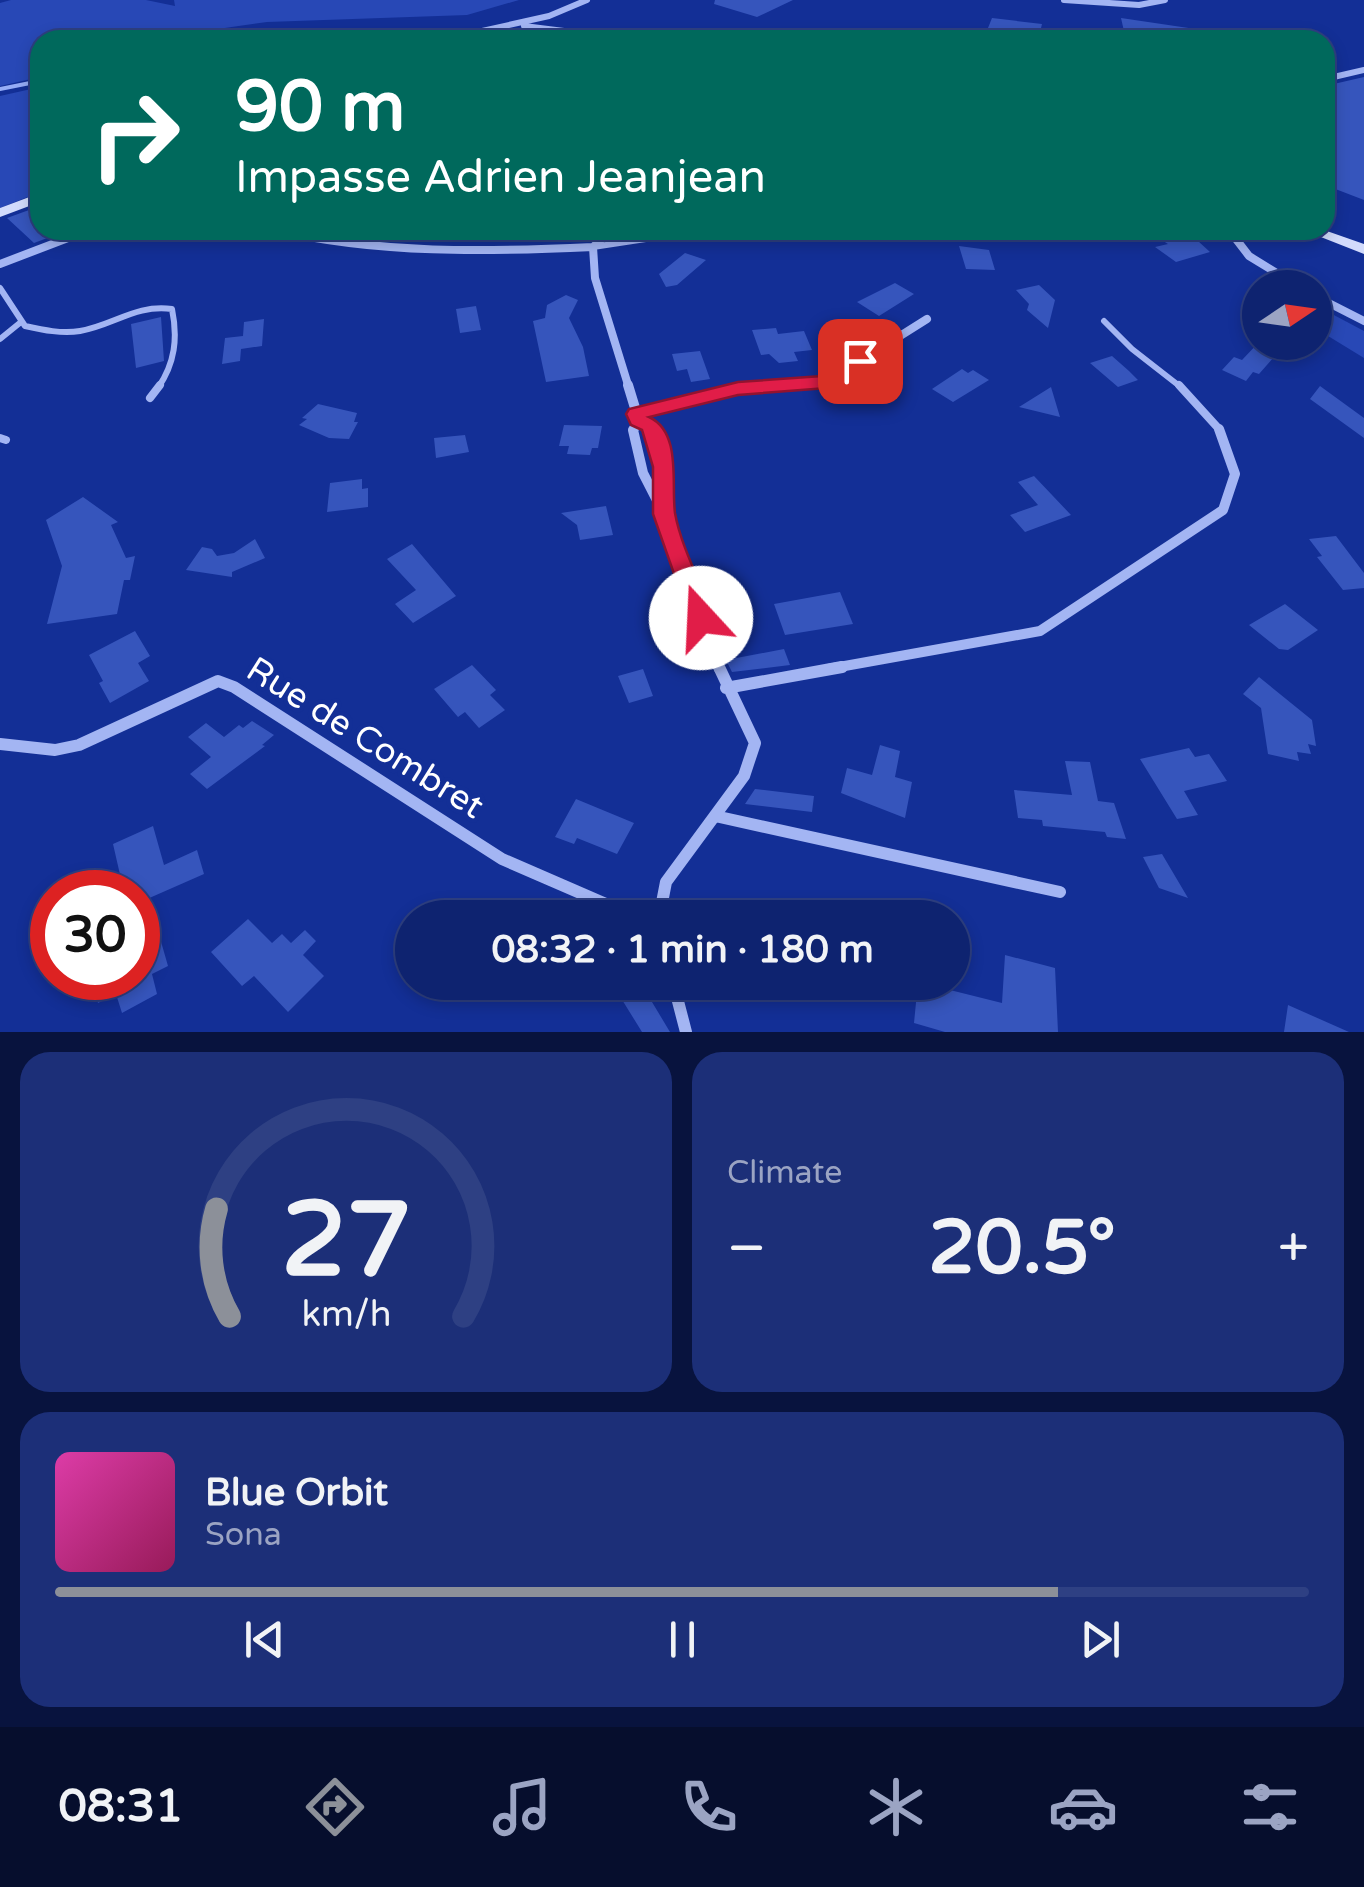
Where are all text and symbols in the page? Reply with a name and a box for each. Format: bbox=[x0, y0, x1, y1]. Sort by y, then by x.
text: 90 m bbox=[235, 66, 405, 150]
icon: right bbox=[70, 70, 200, 200]
text: Impasse Adrien Jeanjean bbox=[235, 151, 766, 205]
north arrow bbox=[1242, 270, 1332, 360]
map controls bbox=[1242, 270, 1332, 360]
pin bbox=[818, 319, 903, 404]
icon: arrive bbox=[833, 334, 888, 389]
position arrow bbox=[649, 566, 753, 670]
street label: Rue de Combret bbox=[239, 648, 491, 828]
speed limit sign: 30 bbox=[30, 870, 160, 1000]
text: 08:32 · 1 min · 180 m bbox=[491, 927, 874, 973]
text: Climate bbox=[727, 1154, 842, 1192]
text: 27 bbox=[281, 1179, 411, 1304]
text: 20.5° bbox=[928, 1203, 1116, 1293]
text: − bbox=[727, 1216, 766, 1282]
text: + bbox=[1278, 1216, 1309, 1282]
text: km/h bbox=[301, 1293, 391, 1336]
text: Blue Orbit bbox=[205, 1470, 388, 1516]
text: Sona bbox=[205, 1516, 282, 1554]
icon: previous bbox=[237, 1612, 292, 1667]
icon: pause bbox=[655, 1612, 710, 1667]
icon: next bbox=[1073, 1612, 1128, 1667]
icon: directions bbox=[300, 1772, 370, 1842]
icon: music bbox=[487, 1772, 557, 1842]
icon: phone bbox=[674, 1772, 744, 1842]
icon: climate bbox=[861, 1772, 931, 1842]
icon: car bbox=[1048, 1772, 1118, 1842]
icon: filters bbox=[1235, 1772, 1305, 1842]
text: 08:31 bbox=[59, 1780, 183, 1834]

